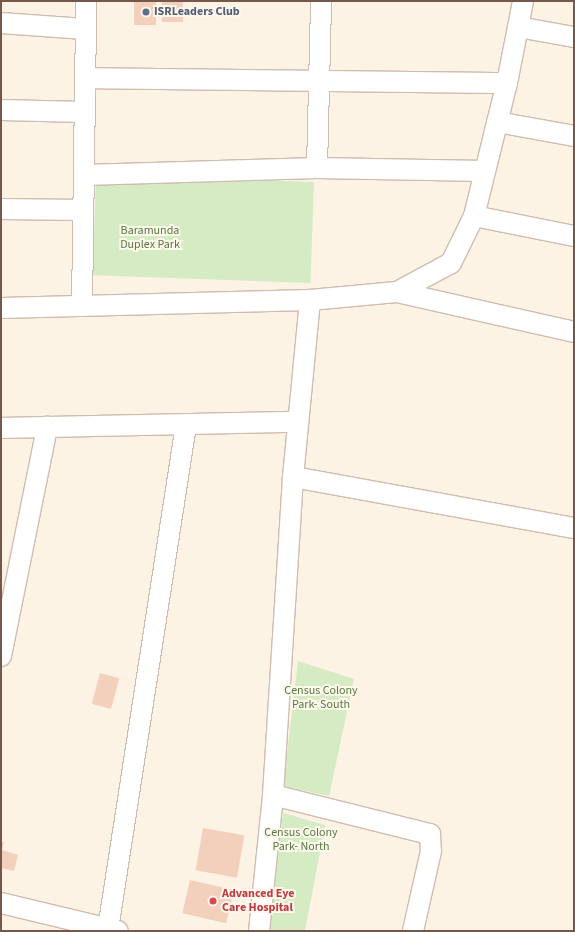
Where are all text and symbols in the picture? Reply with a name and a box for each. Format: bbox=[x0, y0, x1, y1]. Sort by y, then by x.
place label: ISRLeaders Club bbox=[154, 5, 240, 19]
marker: ISRLeaders Club bbox=[141, 7, 151, 17]
park label: Baramunda Duplex Park bbox=[120, 224, 180, 252]
park label: Census Colony Park- South bbox=[284, 684, 358, 712]
park label: Census Colony Park- North bbox=[264, 826, 338, 854]
place label: Advanced Eye Care Hospital bbox=[222, 887, 295, 915]
marker: Advanced Eye Care Hospital bbox=[207, 895, 219, 907]

